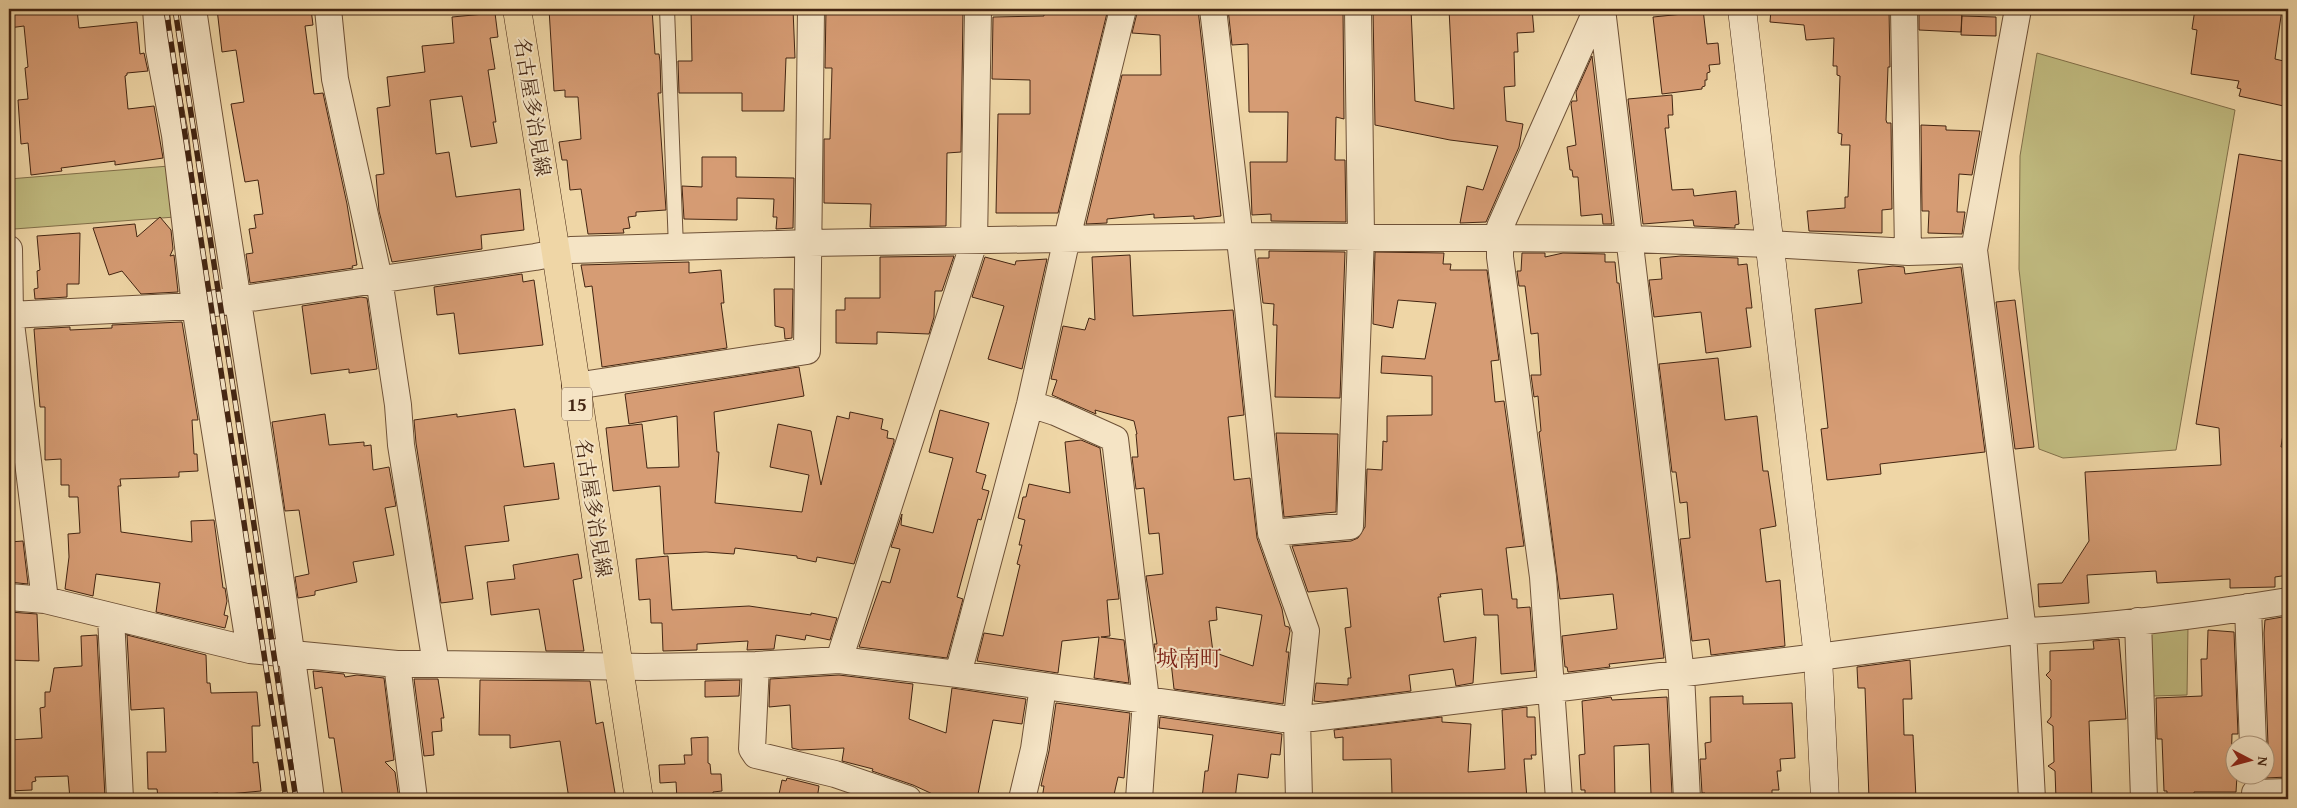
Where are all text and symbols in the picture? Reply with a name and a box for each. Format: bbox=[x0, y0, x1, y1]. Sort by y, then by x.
street label: 名古屋多治見線 bbox=[508, 36, 558, 178]
road number: 15 bbox=[562, 388, 592, 420]
street label: 名古屋多治見線 bbox=[569, 437, 619, 579]
district label: 城南町 bbox=[1156, 642, 1222, 674]
north arrow bbox=[2224, 736, 2274, 786]
text: N bbox=[2252, 756, 2273, 768]

